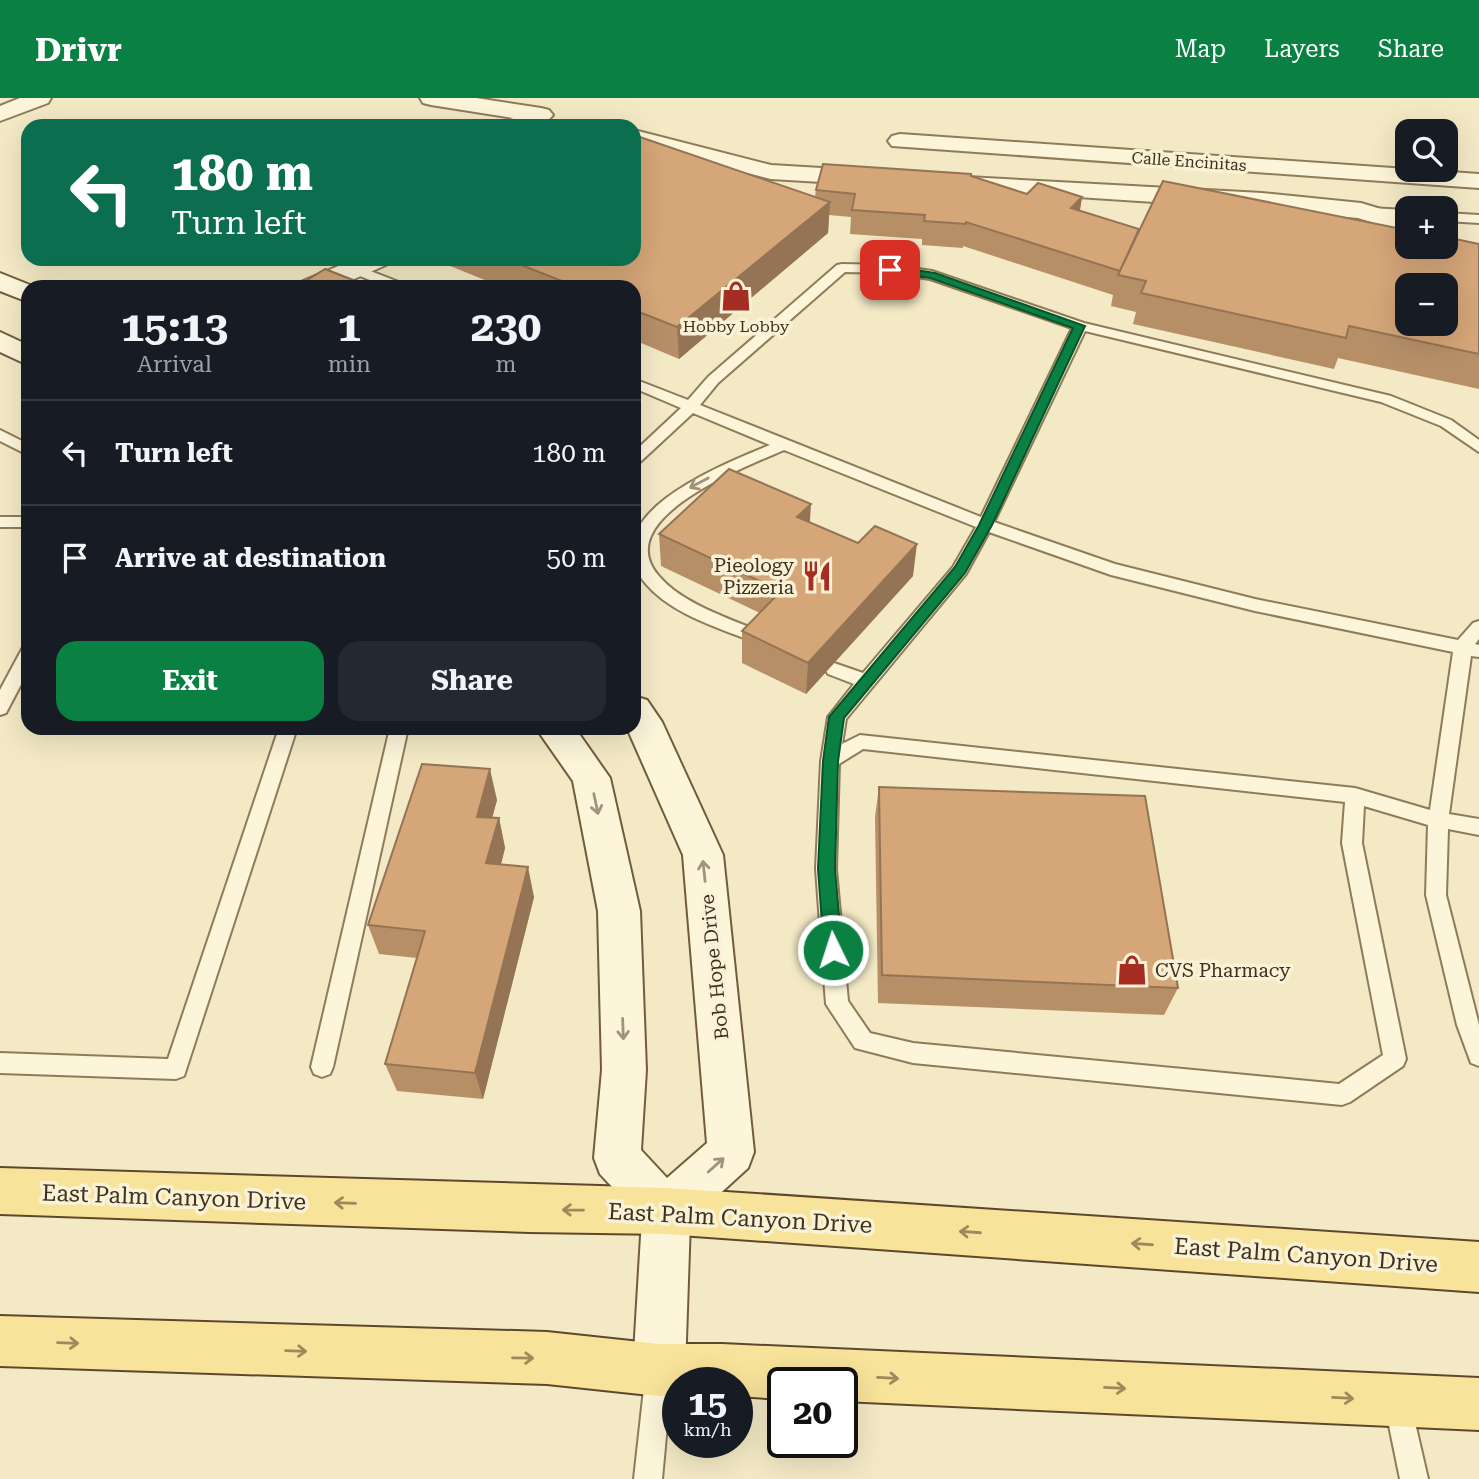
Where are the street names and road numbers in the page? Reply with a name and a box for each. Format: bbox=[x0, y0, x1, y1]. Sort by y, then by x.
street label: Calle Encinitas bbox=[1131, 148, 1247, 175]
street label: Bob Hope Drive bbox=[695, 893, 734, 1041]
street label: East Palm Canyon Drive bbox=[41, 1179, 307, 1216]
street label: East Palm Canyon Drive bbox=[607, 1198, 873, 1239]
street label: East Palm Canyon Drive bbox=[1173, 1233, 1439, 1278]

